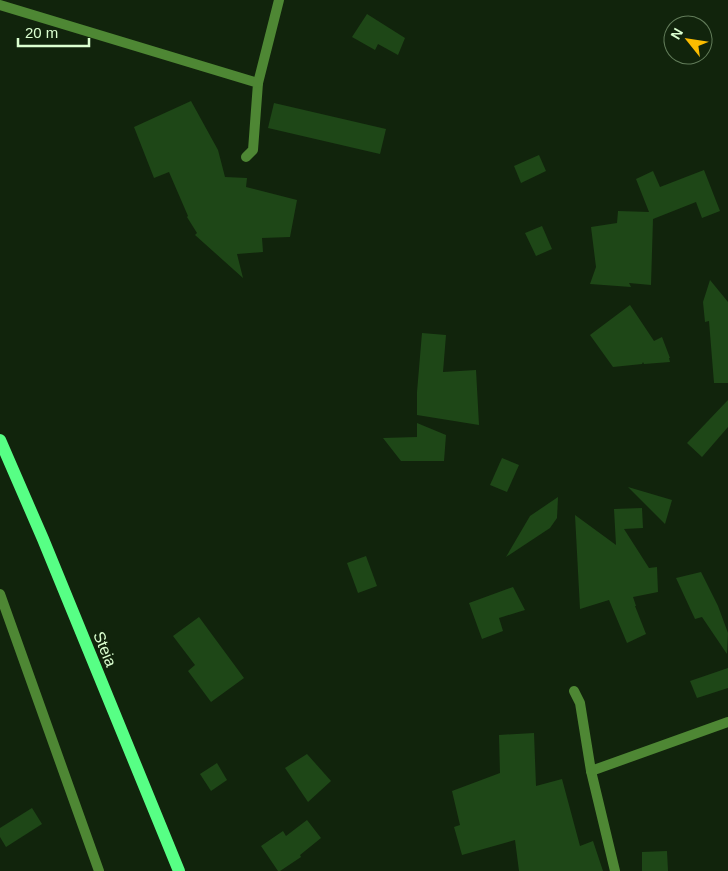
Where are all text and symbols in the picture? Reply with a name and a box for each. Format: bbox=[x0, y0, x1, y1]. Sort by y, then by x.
scale bar bbox=[18, 15, 89, 47]
north arrow bbox=[663, 15, 713, 65]
text: 20 m bbox=[25, 24, 58, 41]
text: N bbox=[667, 25, 686, 42]
street label: Steia bbox=[90, 629, 120, 669]

